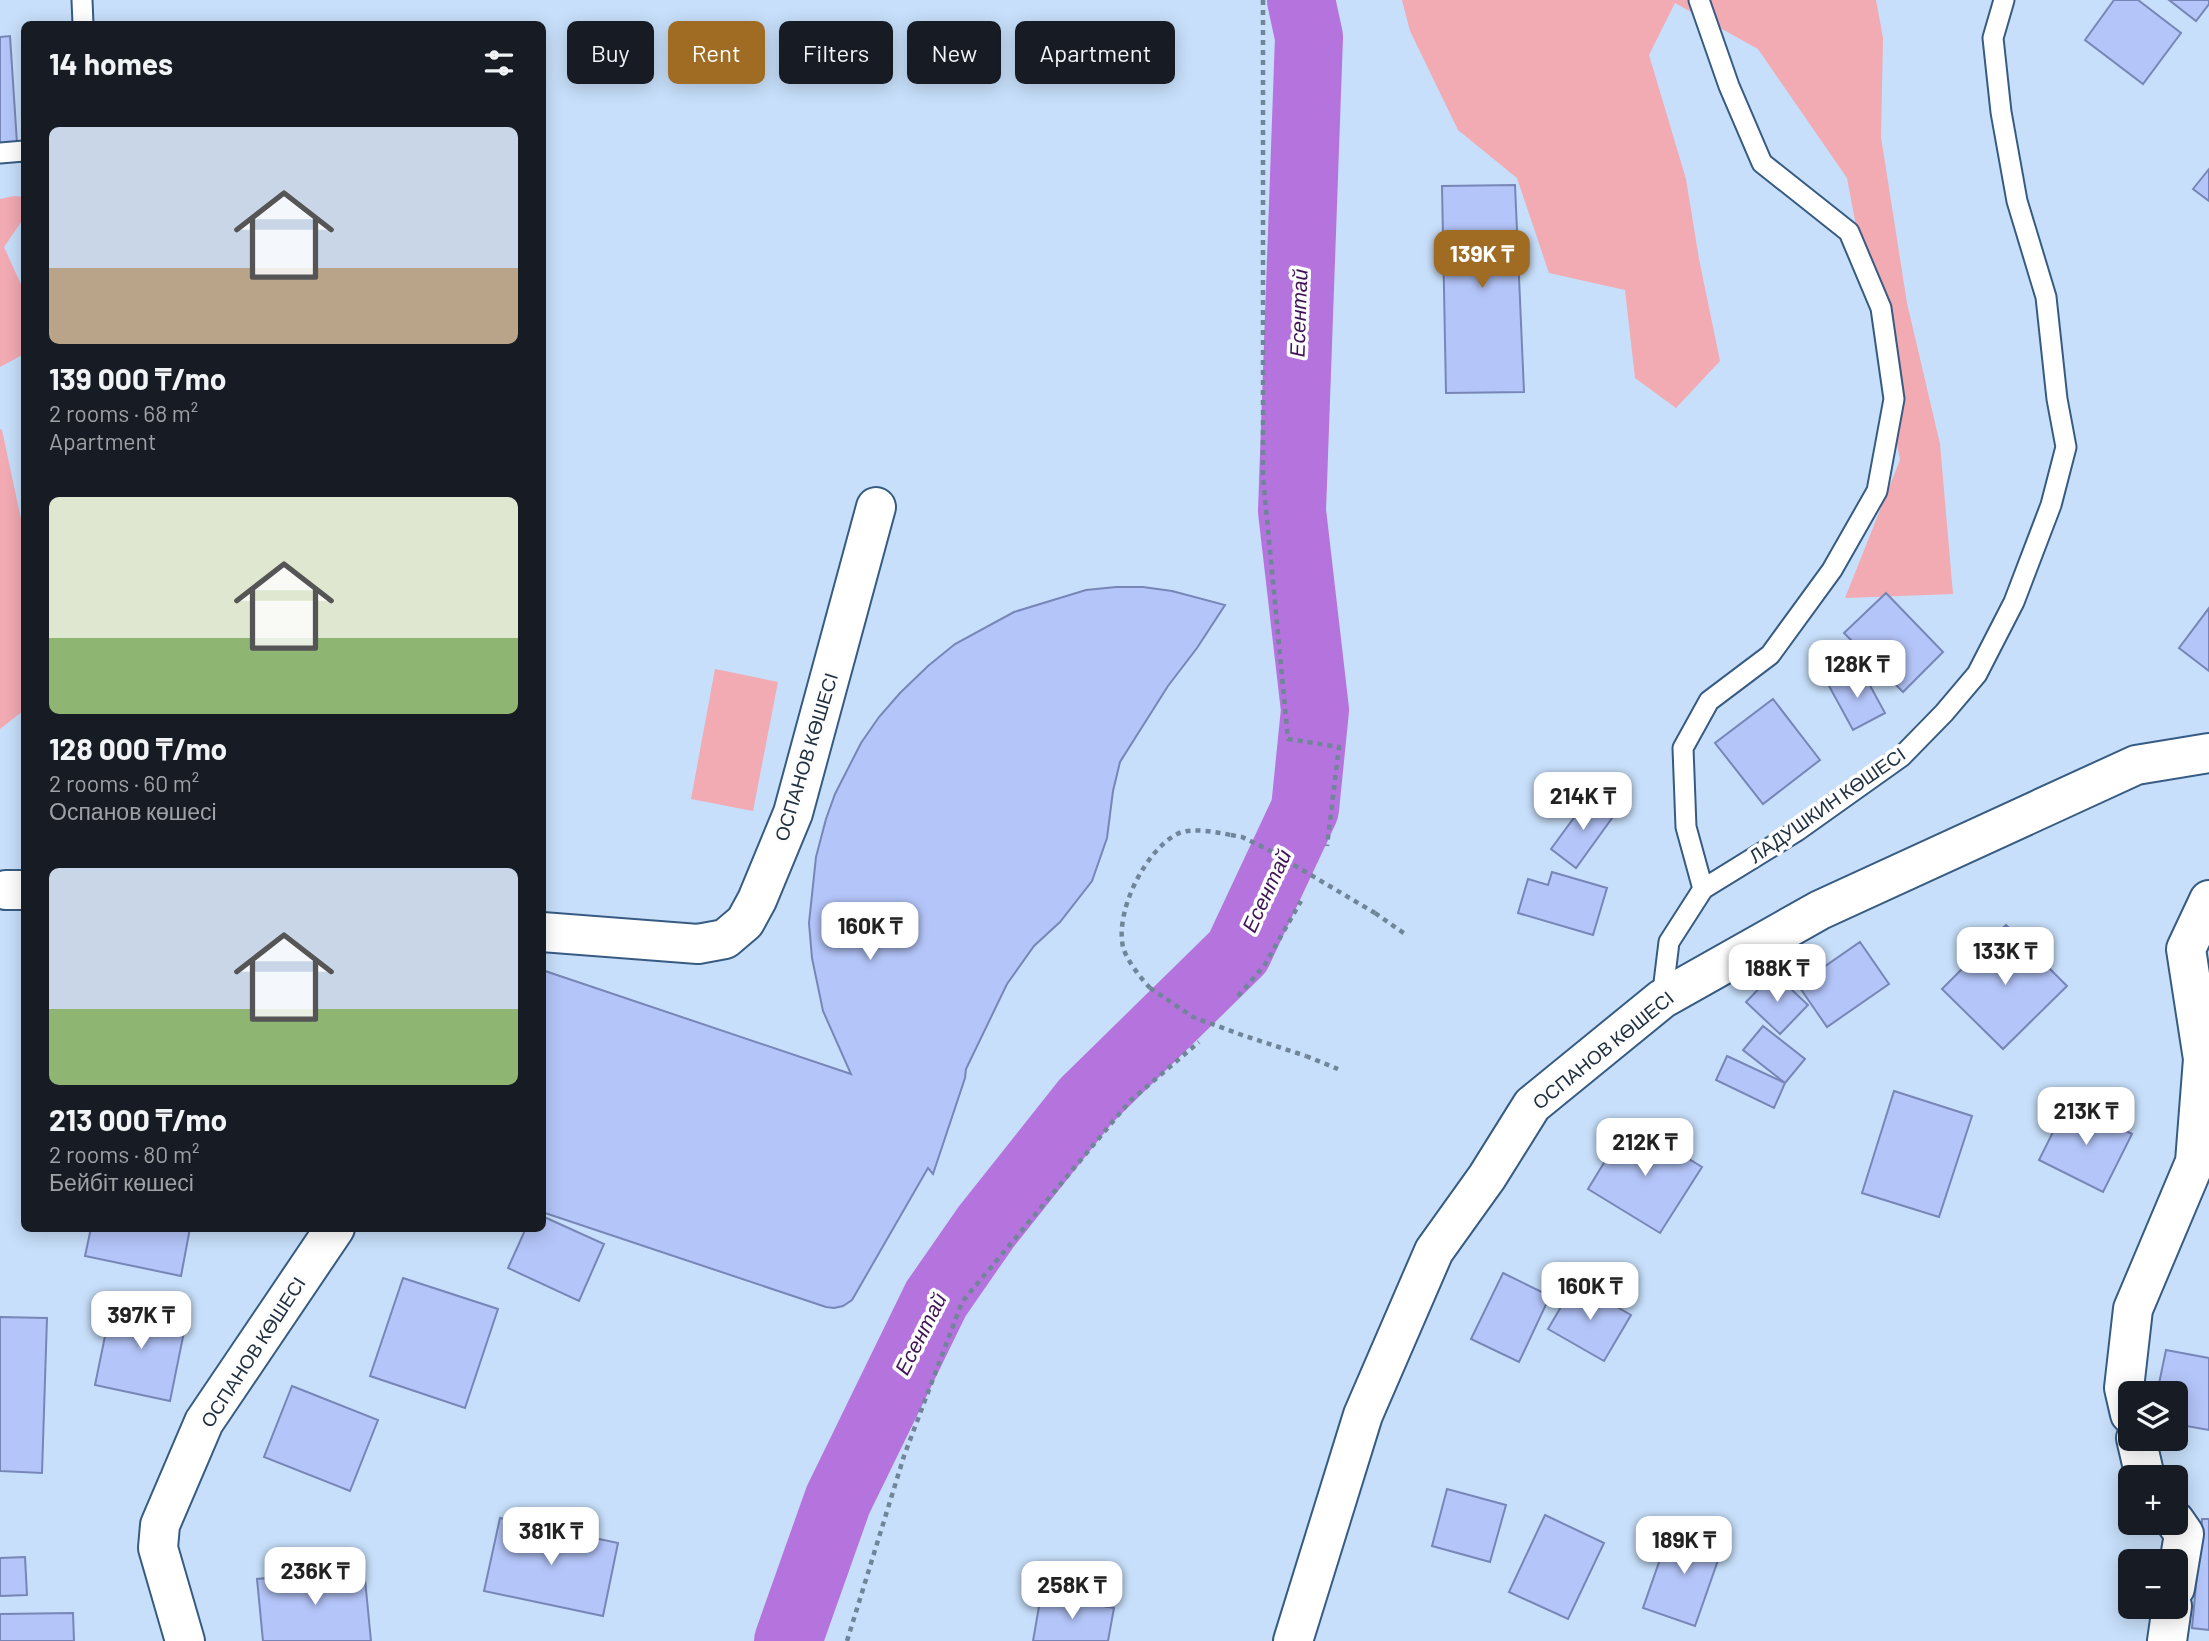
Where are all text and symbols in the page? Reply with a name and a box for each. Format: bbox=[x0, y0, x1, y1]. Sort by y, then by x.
chip: Buy bbox=[567, 21, 654, 84]
chip: Rent bbox=[668, 21, 765, 84]
chip: Filters bbox=[779, 21, 893, 84]
chip: New bbox=[907, 21, 1001, 84]
chip: Apartment bbox=[1015, 21, 1175, 84]
icon: filters bbox=[480, 44, 518, 82]
text: 14 homes bbox=[49, 45, 173, 81]
icon: home bbox=[221, 172, 347, 298]
pin: 139K ₸ bbox=[1425, 230, 1539, 290]
text: 139K ₸ bbox=[1450, 239, 1514, 267]
water label: Есентай bbox=[1283, 268, 1312, 358]
text: 139 000 ₸/mo bbox=[49, 360, 226, 396]
text: 2 rooms · 68 m² bbox=[49, 399, 198, 427]
text: Apartment bbox=[49, 427, 156, 455]
icon: home bbox=[221, 543, 347, 669]
pin: 128K ₸ bbox=[1800, 640, 1914, 700]
text: 128K ₸ bbox=[1824, 649, 1890, 677]
street label: ОСПАНОВ КӨШЕСІ bbox=[769, 670, 842, 844]
text: 128 000 ₸/mo bbox=[49, 730, 227, 766]
street label: ЛАДУШКИН КӨШЕСІ bbox=[1744, 742, 1909, 867]
text: 2 rooms · 60 m² bbox=[49, 769, 199, 797]
pin: 214K ₸ bbox=[1526, 772, 1640, 832]
text: 214K ₸ bbox=[1550, 781, 1616, 809]
text: Оспанов көшесі bbox=[49, 797, 217, 825]
water label: Есентай bbox=[1236, 845, 1296, 936]
pin: 160K ₸ bbox=[813, 902, 927, 962]
text: 160K ₸ bbox=[837, 911, 903, 939]
icon: home bbox=[221, 914, 347, 1040]
pin: 133K ₸ bbox=[1948, 928, 2062, 987]
text: 133K ₸ bbox=[1973, 936, 2037, 964]
pin: 188K ₸ bbox=[1720, 944, 1834, 1004]
text: 188K ₸ bbox=[1745, 953, 1809, 981]
street label: ОСПАНОВ КӨШЕСІ bbox=[1528, 986, 1678, 1114]
pin: 213K ₸ bbox=[2029, 1088, 2143, 1147]
text: 213K ₸ bbox=[2054, 1096, 2118, 1124]
text: 213 000 ₸/mo bbox=[49, 1101, 227, 1137]
pin: 212K ₸ bbox=[1588, 1118, 1702, 1178]
text: 212K ₸ bbox=[1612, 1127, 1678, 1155]
text: 2 rooms · 80 m² bbox=[49, 1140, 199, 1168]
text: Бейбіт көшесі bbox=[49, 1168, 194, 1196]
pin: 160K ₸ bbox=[1533, 1262, 1647, 1322]
text: 160K ₸ bbox=[1557, 1271, 1623, 1299]
street label: ОСПАНОВ КӨШЕСІ bbox=[195, 1272, 310, 1431]
water label: Есентай bbox=[888, 1288, 951, 1378]
pin: 397K ₸ bbox=[84, 1292, 198, 1351]
text: 397K ₸ bbox=[107, 1300, 175, 1328]
map controls bbox=[2118, 1381, 2188, 1619]
button: layers bbox=[2118, 1381, 2188, 1451]
button: + bbox=[2118, 1465, 2188, 1535]
pin: 381K ₸ bbox=[494, 1508, 608, 1567]
text: 381K ₸ bbox=[519, 1516, 583, 1544]
pin: 189K ₸ bbox=[1627, 1516, 1741, 1576]
text: 189K ₸ bbox=[1652, 1525, 1716, 1553]
pin: 236K ₸ bbox=[258, 1548, 372, 1607]
button: − bbox=[2118, 1549, 2188, 1619]
text: 236K ₸ bbox=[281, 1556, 349, 1584]
pin: 258K ₸ bbox=[1015, 1562, 1129, 1621]
text: 258K ₸ bbox=[1037, 1570, 1107, 1598]

